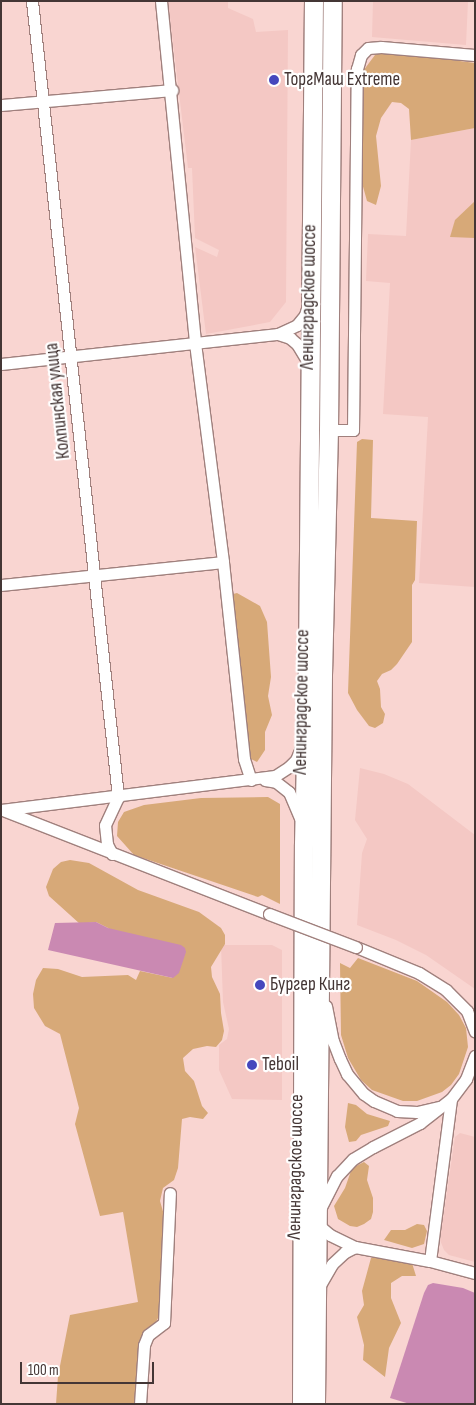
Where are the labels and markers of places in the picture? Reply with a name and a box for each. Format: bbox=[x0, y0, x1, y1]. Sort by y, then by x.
place label: ТоргМаш Extreme bbox=[284, 69, 400, 91]
marker: ТоргМаш Extreme bbox=[268, 74, 280, 86]
place label: Бургер Кинг bbox=[270, 974, 350, 996]
marker: Бургер Кинг bbox=[254, 979, 266, 991]
place label: Teboil bbox=[262, 1054, 299, 1076]
marker: Teboil bbox=[246, 1059, 258, 1071]

